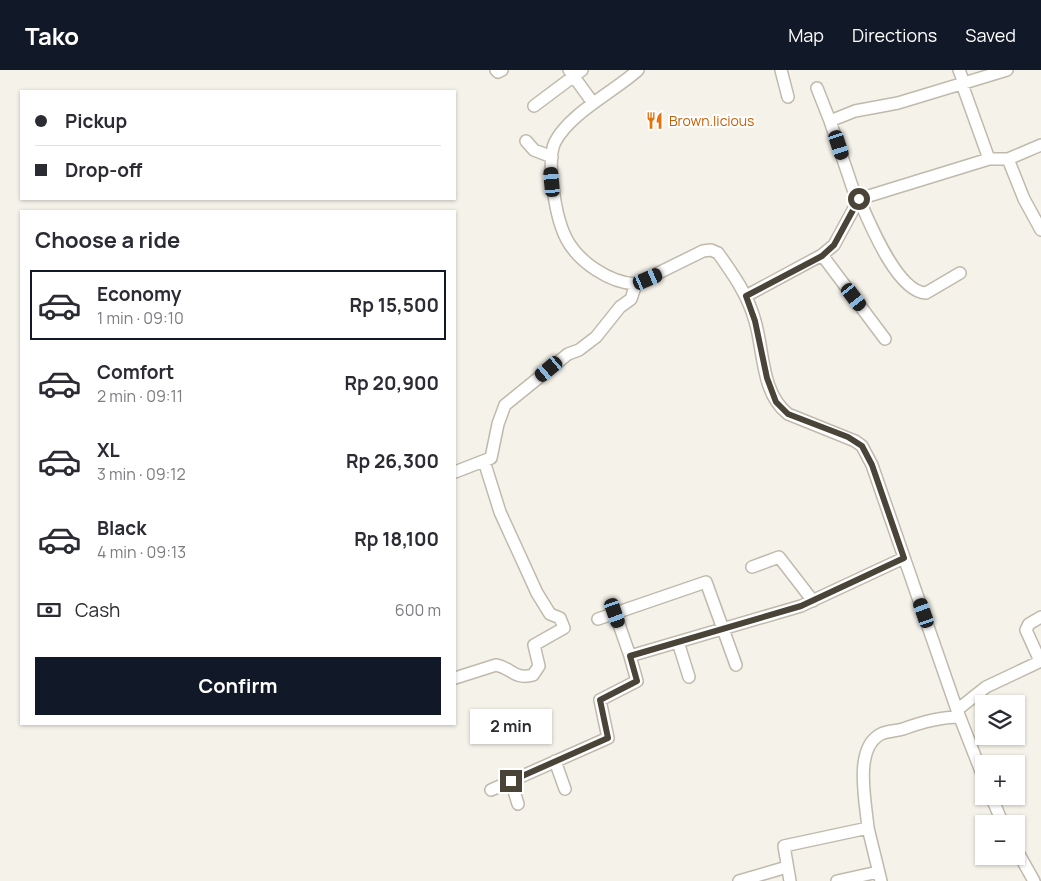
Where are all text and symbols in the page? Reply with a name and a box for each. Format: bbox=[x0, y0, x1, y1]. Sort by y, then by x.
text: Tako bbox=[25, 19, 79, 52]
text: Map bbox=[788, 23, 824, 47]
text: Directions bbox=[852, 23, 937, 47]
text: Saved bbox=[965, 23, 1016, 47]
text: Pickup bbox=[65, 108, 127, 134]
restaurant icon: Brown.licious bbox=[645, 111, 665, 131]
place label: Brown.licious bbox=[669, 111, 754, 130]
car bbox=[827, 128, 850, 162]
text: Drop-off bbox=[65, 157, 142, 183]
car bbox=[543, 166, 560, 198]
route start bbox=[848, 188, 870, 210]
text: Choose a ride bbox=[35, 225, 180, 255]
car bbox=[631, 266, 664, 292]
text: Economy bbox=[97, 281, 181, 307]
car bbox=[838, 281, 869, 313]
icon: car bbox=[37, 283, 82, 328]
text: Rp 15,500 bbox=[350, 292, 439, 318]
text: 1 min · 09:10 bbox=[97, 307, 184, 329]
car bbox=[532, 354, 565, 384]
text: Comfort bbox=[97, 359, 174, 385]
icon: car bbox=[37, 361, 82, 406]
text: Rp 20,900 bbox=[345, 370, 439, 396]
text: 2 min · 09:11 bbox=[97, 385, 183, 407]
text: XL bbox=[97, 437, 120, 463]
icon: car bbox=[37, 439, 82, 484]
text: Rp 26,300 bbox=[346, 448, 439, 474]
text: 3 min · 09:12 bbox=[97, 463, 186, 485]
text: Black bbox=[97, 515, 146, 541]
icon: car bbox=[37, 517, 82, 562]
text: Rp 18,100 bbox=[354, 526, 439, 552]
text: 4 min · 09:13 bbox=[97, 541, 186, 563]
icon: cash bbox=[35, 596, 63, 624]
car bbox=[603, 596, 626, 630]
car bbox=[912, 596, 935, 630]
text: Cash bbox=[75, 597, 120, 623]
text: 600 m bbox=[395, 599, 441, 621]
button: Confirm bbox=[35, 657, 441, 715]
map controls bbox=[975, 695, 1025, 865]
button: layers bbox=[975, 695, 1025, 745]
callout: 2 min bbox=[470, 708, 552, 744]
text: 2 min bbox=[490, 715, 532, 737]
button: + bbox=[975, 755, 1025, 805]
route end bbox=[500, 770, 522, 792]
button: − bbox=[975, 815, 1025, 865]

